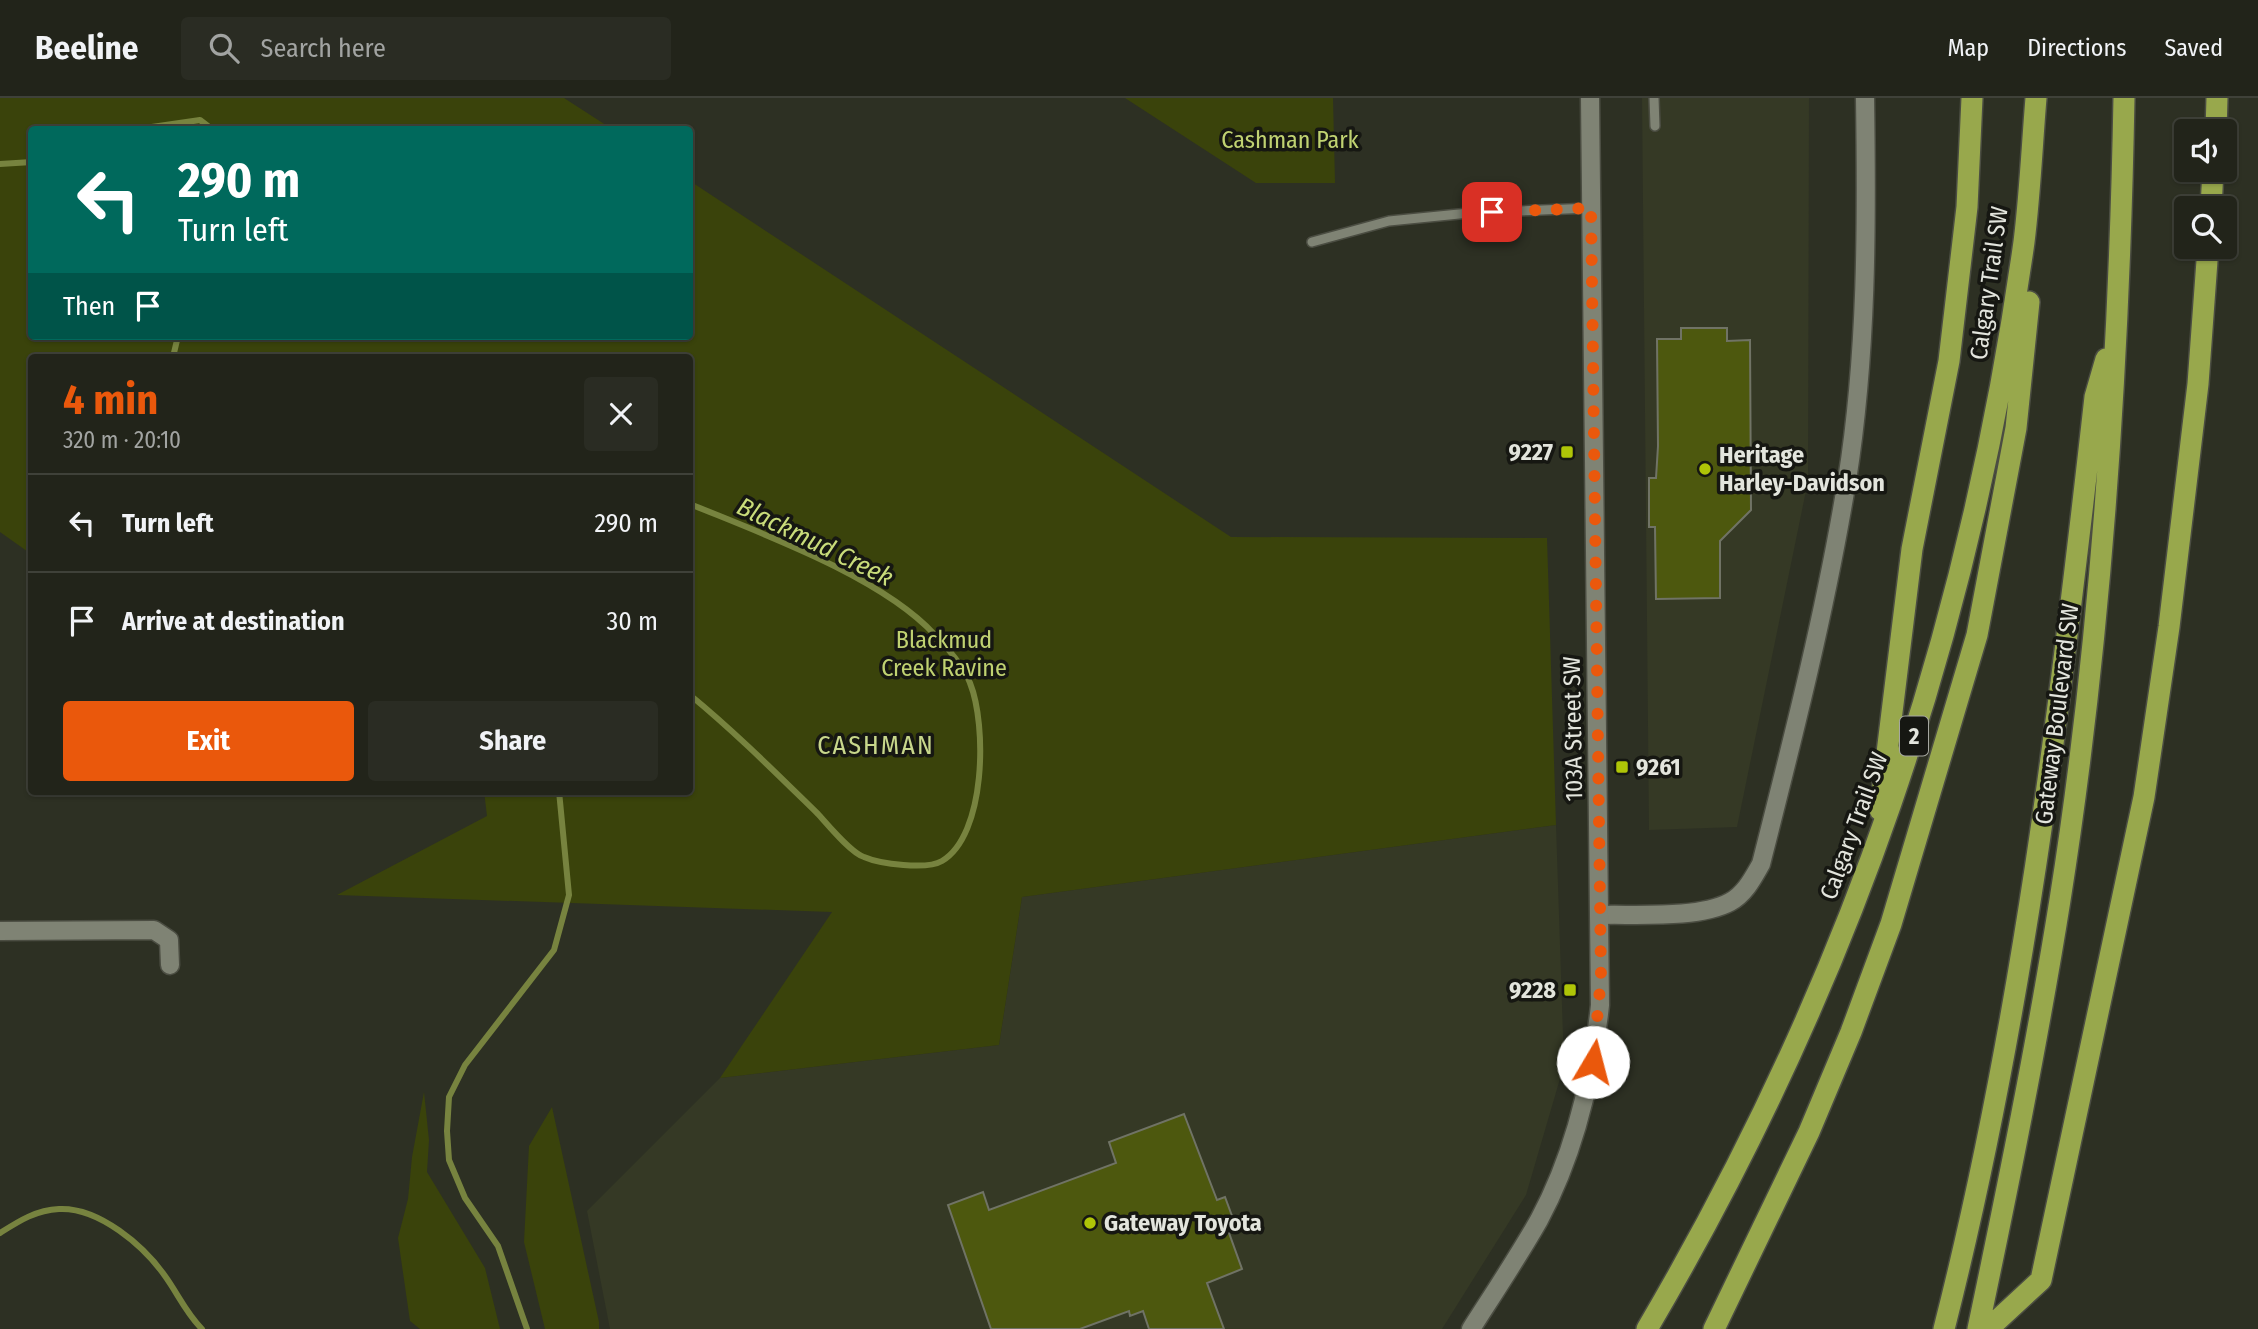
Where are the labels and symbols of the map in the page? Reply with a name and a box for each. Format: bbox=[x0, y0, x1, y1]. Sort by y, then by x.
park label: Cashman Park bbox=[1221, 126, 1360, 154]
pin bbox=[1462, 182, 1522, 242]
street label: Calgary Trail SW bbox=[1964, 205, 2014, 361]
place label: 9227 bbox=[1509, 438, 1553, 466]
place label: Heritage Harley-Davidson bbox=[1719, 441, 1885, 497]
marker: 9227 bbox=[1559, 444, 1575, 460]
marker: Heritage Harley-Davidson bbox=[1697, 461, 1713, 477]
water label: Blackmud Creek bbox=[732, 491, 898, 593]
street label: Gateway Boulevard SW bbox=[2030, 602, 2084, 826]
park label: Blackmud Creek Ravine bbox=[881, 626, 1007, 682]
street label: 103A Street SW bbox=[1558, 656, 1588, 802]
road number: 2 bbox=[1900, 716, 1928, 756]
district label: CASHMAN bbox=[817, 730, 935, 761]
street label: Calgary Trail SW bbox=[1814, 749, 1894, 903]
place label: 9261 bbox=[1636, 753, 1681, 781]
marker: 9261 bbox=[1614, 759, 1630, 775]
place label: 9228 bbox=[1509, 976, 1556, 1004]
marker: 9228 bbox=[1562, 982, 1578, 998]
position arrow bbox=[1556, 1025, 1630, 1099]
place label: Gateway Toyota bbox=[1104, 1209, 1262, 1237]
marker: Gateway Toyota bbox=[1082, 1215, 1098, 1231]

